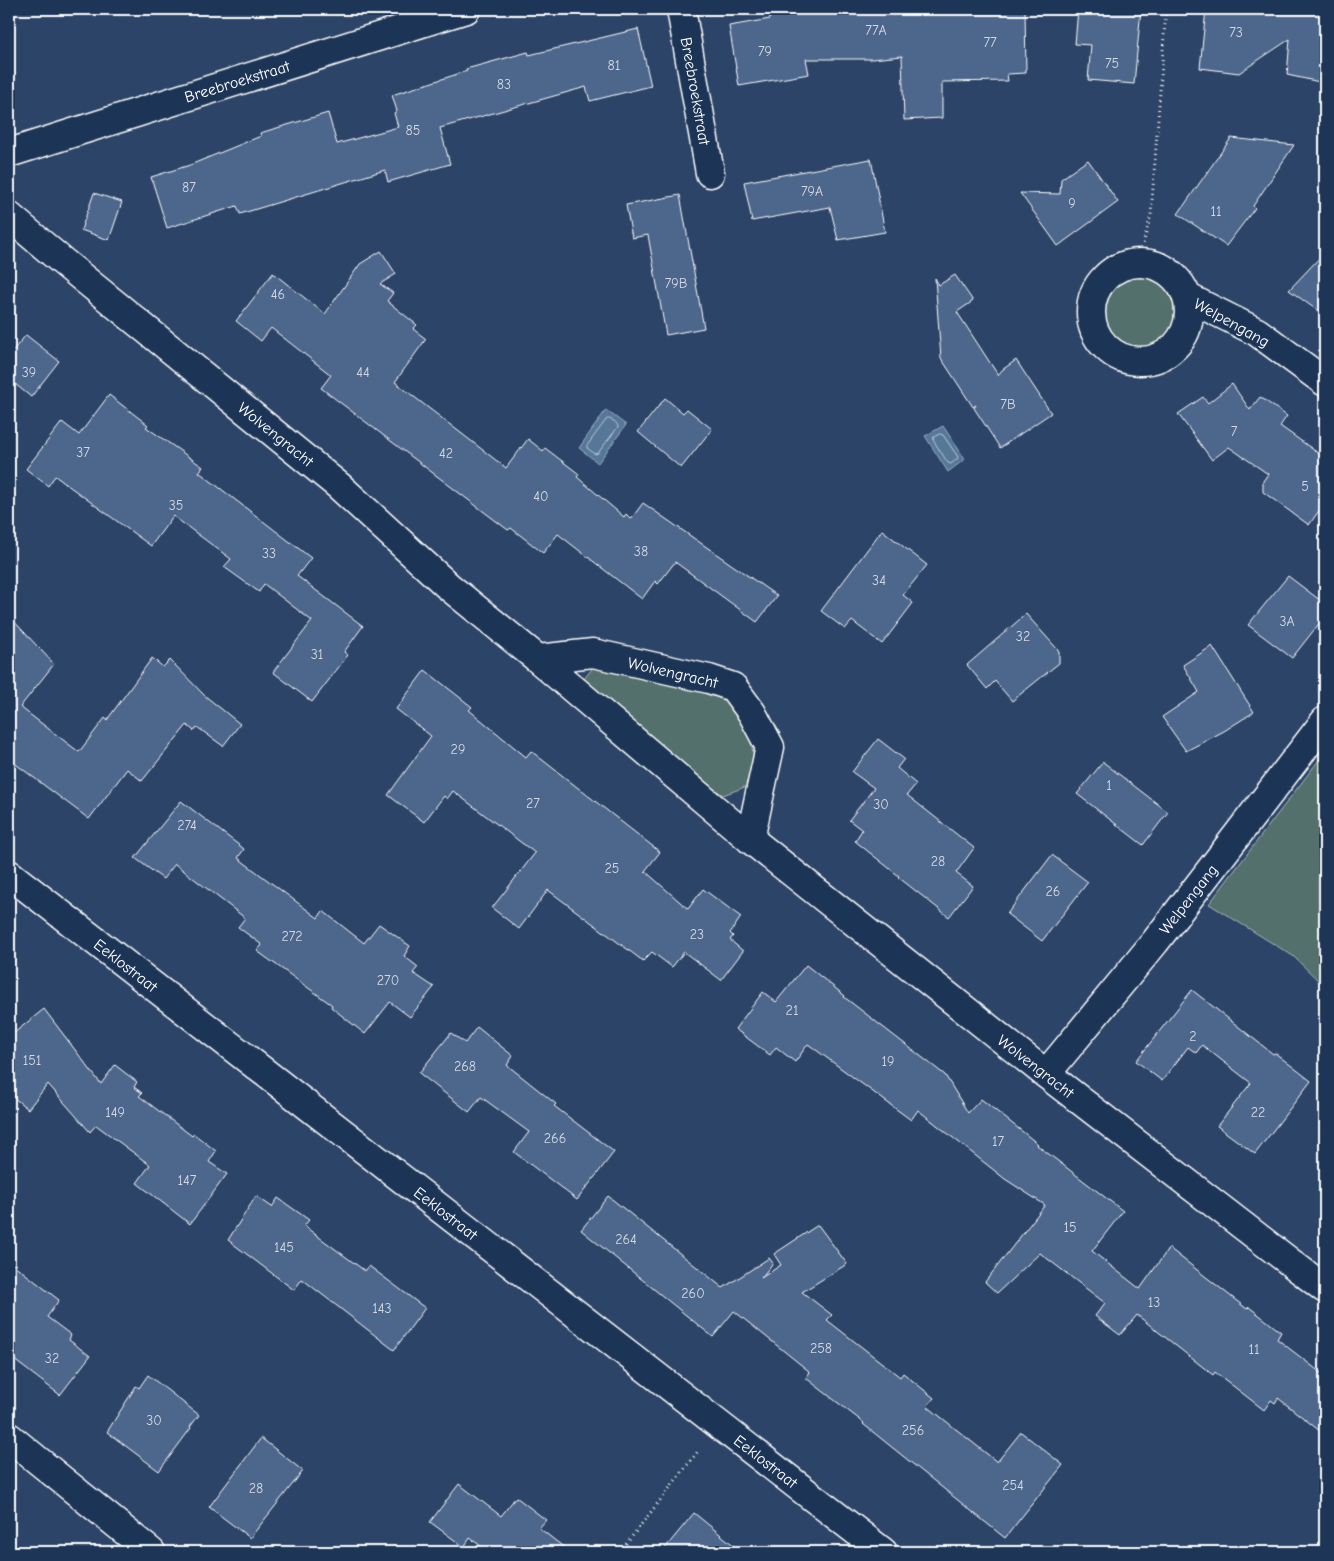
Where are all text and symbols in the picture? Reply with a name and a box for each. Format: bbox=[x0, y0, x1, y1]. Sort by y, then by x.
house number: 77A bbox=[865, 22, 887, 39]
house number: 73 bbox=[1229, 24, 1243, 41]
house number: 77 bbox=[983, 34, 997, 51]
street label: Breebroekstraat bbox=[677, 36, 713, 147]
house number: 79 bbox=[758, 43, 772, 60]
house number: 75 bbox=[1105, 55, 1119, 72]
street label: Breebroekstraat bbox=[182, 57, 293, 107]
house number: 81 bbox=[608, 57, 620, 74]
house number: 83 bbox=[497, 76, 511, 93]
house number: 85 bbox=[406, 122, 420, 139]
house number: 87 bbox=[182, 179, 196, 196]
house number: 79A bbox=[801, 183, 823, 200]
house number: 9 bbox=[1068, 195, 1076, 212]
house number: 11 bbox=[1210, 203, 1222, 220]
house number: 79B bbox=[665, 275, 688, 292]
house number: 46 bbox=[271, 286, 285, 303]
street label: Welpengang bbox=[1191, 295, 1272, 351]
house number: 39 bbox=[22, 364, 36, 381]
house number: 44 bbox=[356, 364, 370, 381]
house number: 7B bbox=[1000, 396, 1016, 413]
street label: Wolvengracht bbox=[234, 399, 317, 471]
house number: 7 bbox=[1231, 423, 1238, 440]
house number: 37 bbox=[76, 444, 90, 461]
house number: 42 bbox=[439, 445, 453, 462]
house number: 5 bbox=[1301, 478, 1309, 495]
house number: 40 bbox=[533, 488, 549, 505]
house number: 35 bbox=[169, 497, 183, 514]
house number: 38 bbox=[634, 543, 648, 560]
house number: 33 bbox=[262, 545, 276, 562]
house number: 34 bbox=[872, 572, 886, 589]
house number: 3A bbox=[1279, 613, 1295, 630]
house number: 32 bbox=[1016, 628, 1030, 645]
house number: 31 bbox=[311, 646, 323, 663]
street label: Wolvengracht bbox=[626, 654, 720, 692]
house number: 29 bbox=[451, 741, 465, 758]
house number: 1 bbox=[1106, 777, 1112, 794]
house number: 27 bbox=[526, 795, 540, 812]
house number: 30 bbox=[873, 796, 889, 813]
house number: 274 bbox=[177, 817, 197, 834]
house number: 28 bbox=[931, 853, 945, 870]
house number: 25 bbox=[605, 860, 619, 877]
street label: Welpengang bbox=[1156, 861, 1222, 938]
house number: 26 bbox=[1046, 883, 1060, 900]
house number: 23 bbox=[690, 926, 704, 943]
house number: 272 bbox=[281, 928, 303, 945]
street label: Eeklostraat bbox=[90, 935, 161, 996]
house number: 270 bbox=[377, 972, 399, 989]
house number: 21 bbox=[786, 1002, 798, 1019]
house number: 2 bbox=[1189, 1028, 1197, 1045]
street label: Wolvengracht bbox=[994, 1031, 1078, 1102]
house number: 151 bbox=[23, 1052, 41, 1069]
house number: 19 bbox=[882, 1053, 894, 1070]
house number: 268 bbox=[454, 1058, 476, 1075]
house number: 149 bbox=[105, 1104, 125, 1121]
house number: 22 bbox=[1251, 1104, 1265, 1121]
house number: 266 bbox=[544, 1130, 566, 1147]
house number: 17 bbox=[992, 1133, 1004, 1150]
house number: 147 bbox=[178, 1172, 197, 1189]
street label: Eeklostraat bbox=[410, 1183, 481, 1244]
house number: 15 bbox=[1063, 1219, 1077, 1236]
house number: 264 bbox=[615, 1231, 637, 1248]
house number: 145 bbox=[274, 1239, 294, 1256]
house number: 260 bbox=[681, 1285, 705, 1302]
house number: 13 bbox=[1148, 1294, 1160, 1311]
house number: 143 bbox=[372, 1300, 392, 1317]
house number: 258 bbox=[810, 1340, 832, 1357]
house number: 11 bbox=[1248, 1341, 1260, 1358]
house number: 32 bbox=[45, 1350, 59, 1367]
house number: 30 bbox=[146, 1412, 162, 1429]
house number: 256 bbox=[902, 1422, 924, 1439]
street label: Eeklostraat bbox=[730, 1431, 801, 1492]
house number: 254 bbox=[1002, 1477, 1024, 1494]
house number: 28 bbox=[249, 1480, 263, 1497]

